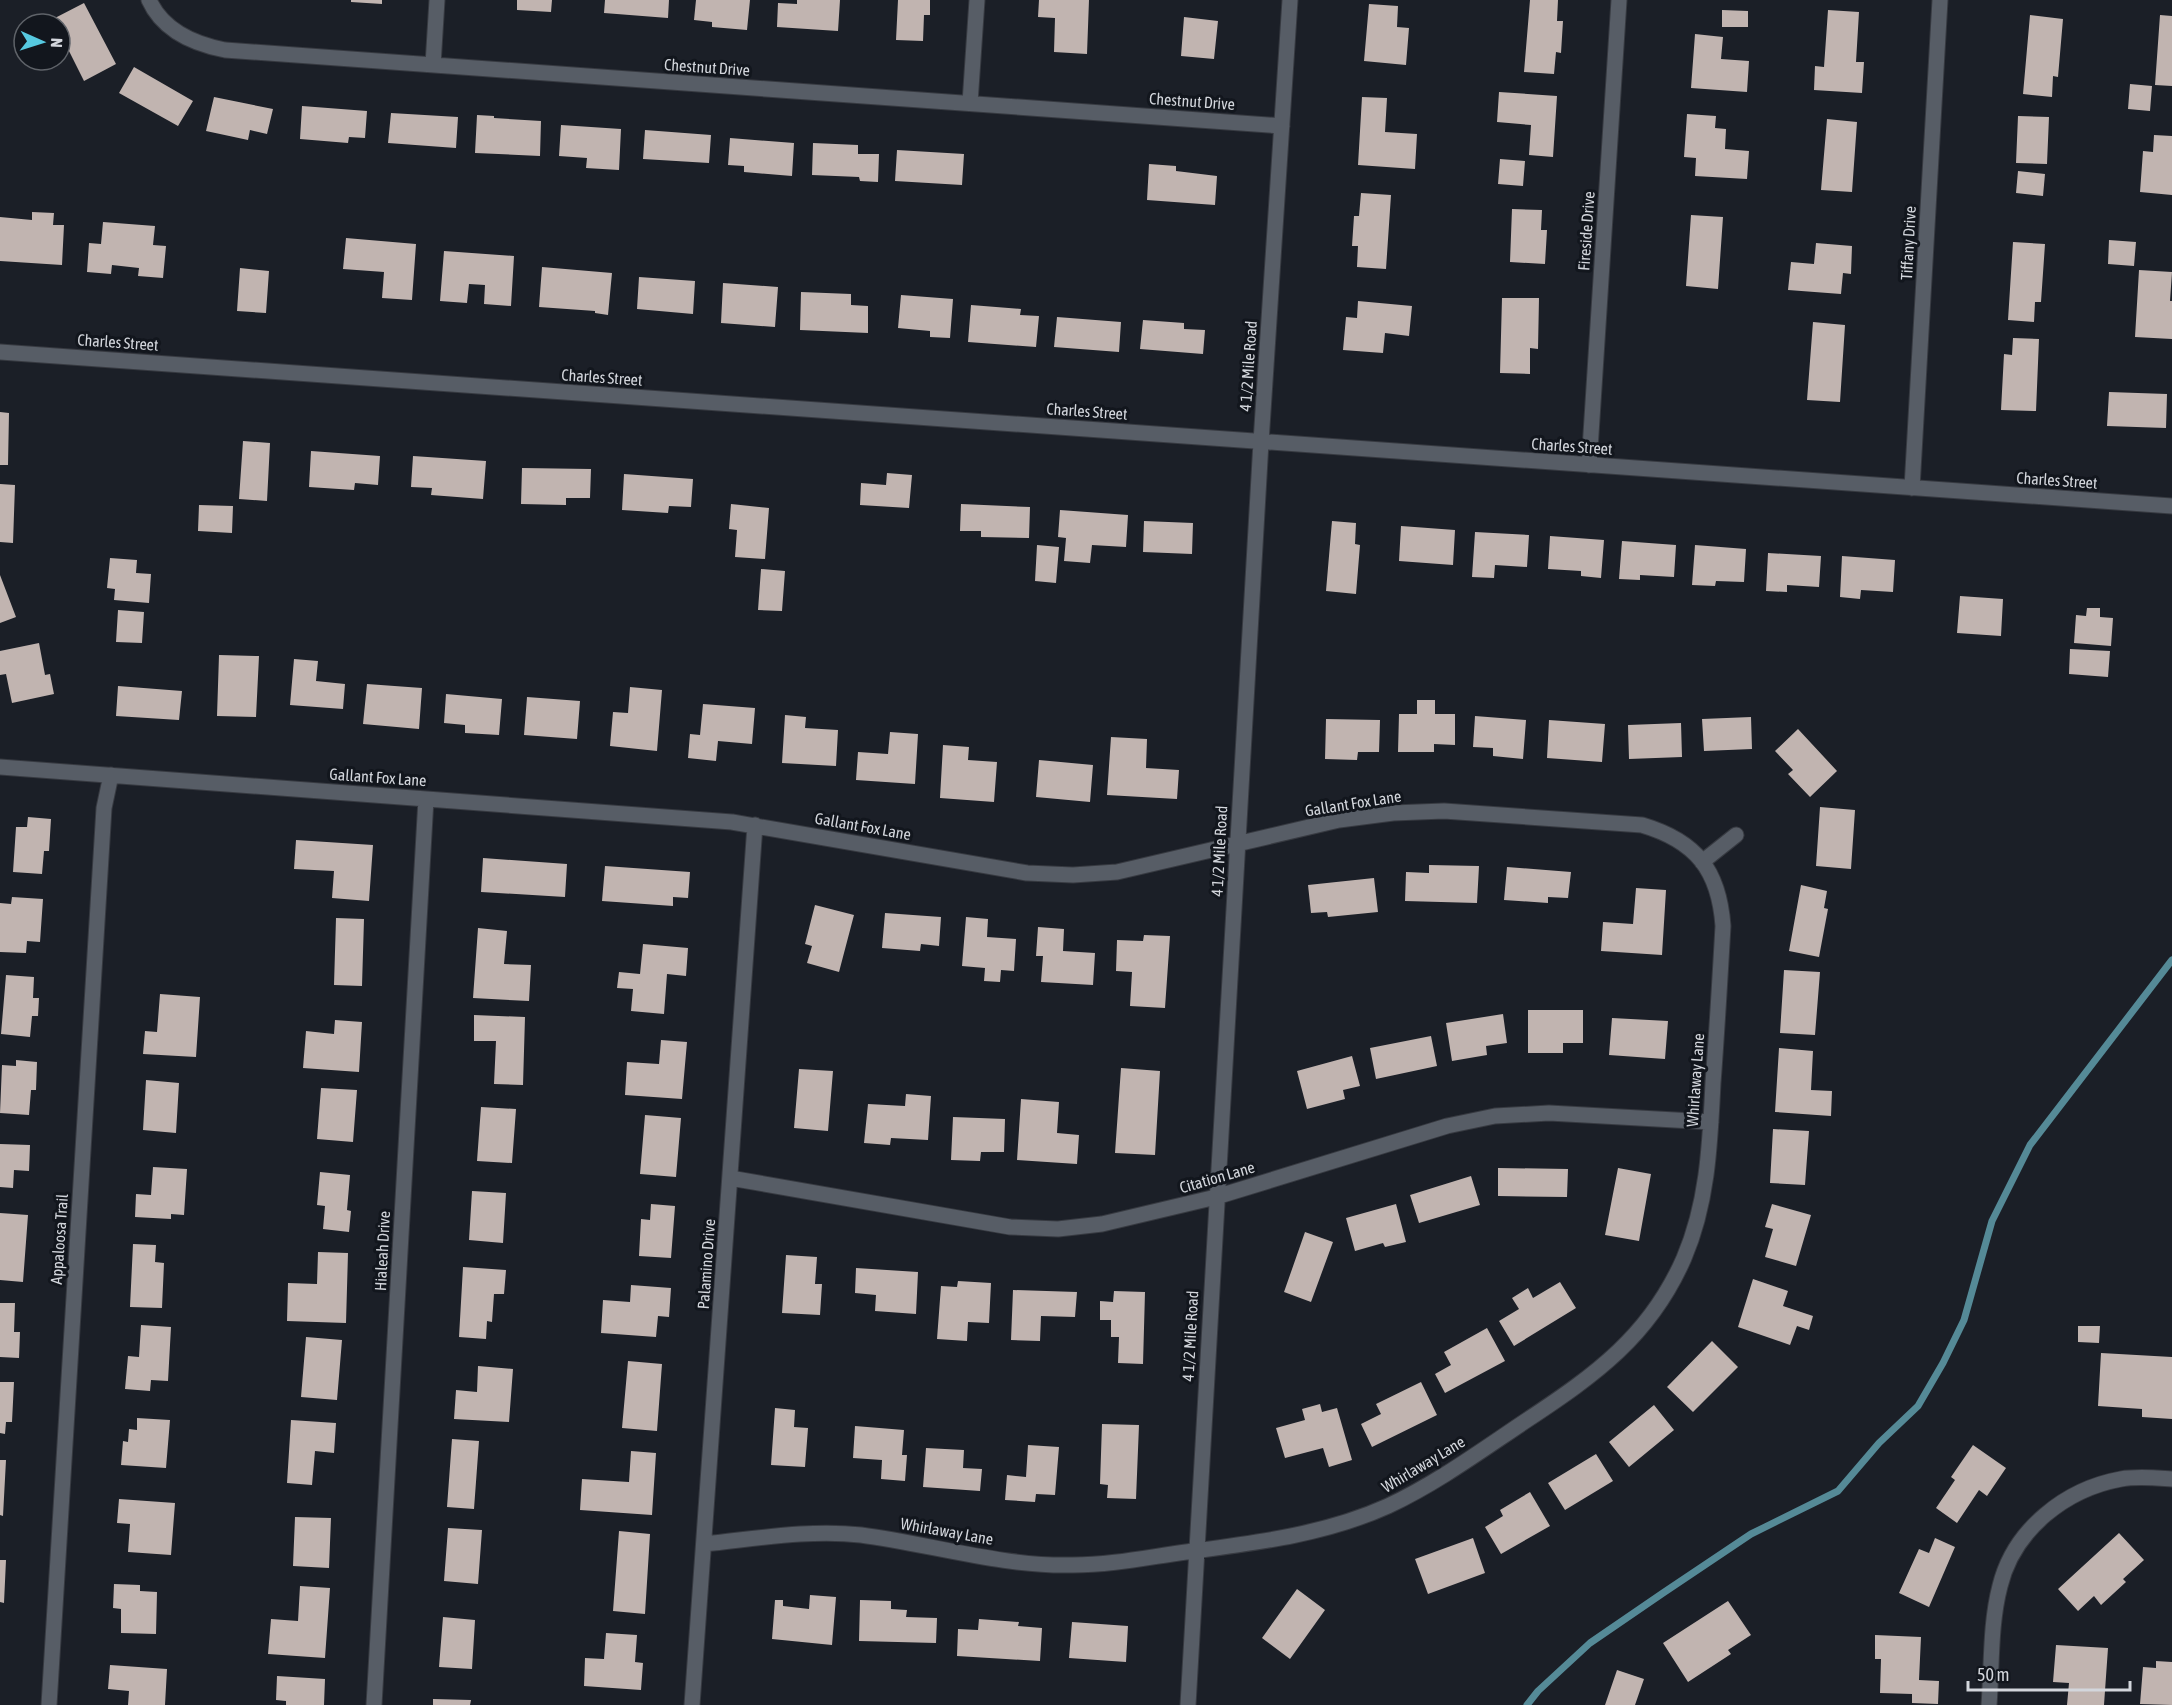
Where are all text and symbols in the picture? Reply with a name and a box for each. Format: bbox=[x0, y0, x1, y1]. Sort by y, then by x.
north arrow bbox=[12, 12, 72, 72]
text: N bbox=[48, 38, 66, 48]
street label: Chestnut Drive bbox=[664, 55, 750, 79]
street label: Chestnut Drive bbox=[1149, 89, 1235, 113]
street label: Fireside Drive bbox=[1574, 191, 1598, 271]
street label: Tiffany Drive bbox=[1897, 206, 1920, 281]
street label: 4 1/2 Mile Road bbox=[1236, 320, 1260, 412]
street label: Charles Street bbox=[77, 330, 160, 354]
street label: Charles Street bbox=[561, 365, 644, 389]
street label: Charles Street bbox=[1046, 399, 1129, 423]
street label: Charles Street bbox=[1531, 434, 1614, 458]
street label: Charles Street bbox=[2016, 468, 2099, 492]
street label: Gallant Fox Lane bbox=[329, 765, 427, 789]
street label: Gallant Fox Lane bbox=[1304, 787, 1402, 819]
street label: 4 1/2 Mile Road bbox=[1208, 805, 1230, 897]
street label: Gallant Fox Lane bbox=[814, 809, 912, 843]
street label: Whirlaway Lane bbox=[1683, 1033, 1708, 1127]
street label: Citation Lane bbox=[1177, 1158, 1257, 1196]
street label: Appaloosa Trail bbox=[47, 1192, 72, 1285]
street label: Hialeah Drive bbox=[371, 1210, 393, 1292]
street label: Palamino Drive bbox=[694, 1218, 718, 1310]
street label: 4 1/2 Mile Road bbox=[1179, 1290, 1201, 1382]
street label: Whirlaway Lane bbox=[1378, 1432, 1468, 1497]
street label: Whirlaway Lane bbox=[899, 1514, 995, 1549]
scale bar bbox=[1968, 1654, 2130, 1692]
text: 50 m bbox=[1977, 1664, 2009, 1685]

